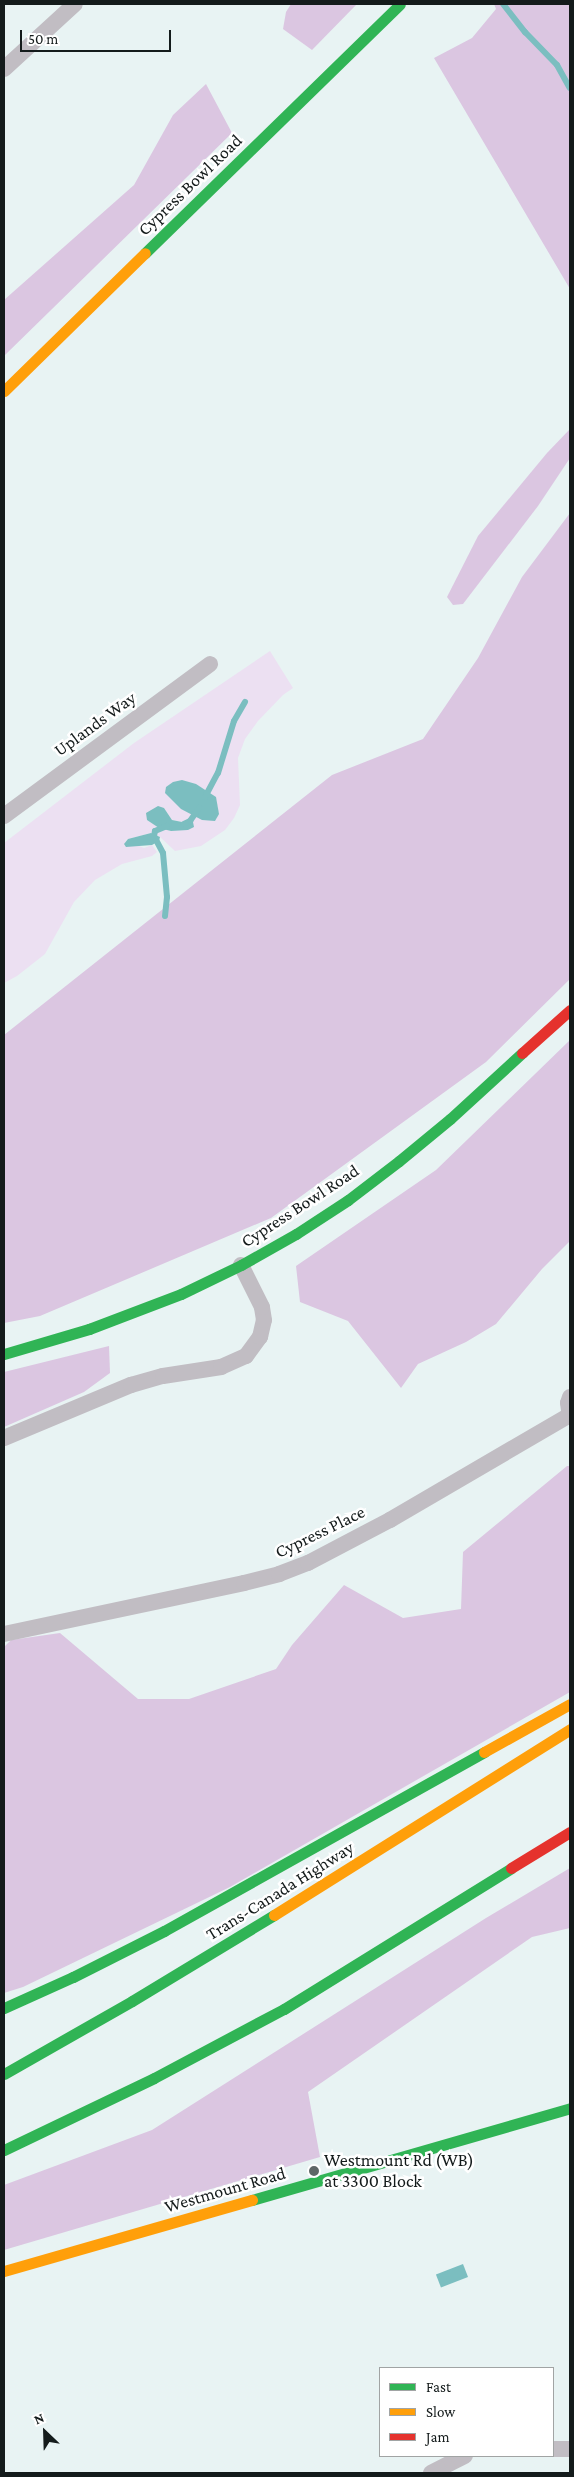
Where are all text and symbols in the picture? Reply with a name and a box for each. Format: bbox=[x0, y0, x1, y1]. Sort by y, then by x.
scale bar bbox=[22, 20, 174, 52]
text: 50 m bbox=[28, 31, 58, 47]
street label: Cypress Bowl Road bbox=[133, 130, 247, 240]
street label: Uplands Way bbox=[50, 687, 140, 761]
street label: Cypress Bowl Road bbox=[237, 1160, 363, 1252]
street label: Cypress Place bbox=[272, 1501, 368, 1563]
street label: Trans-Canada Highway bbox=[202, 1837, 358, 1945]
place label: Westmount Rd (WB) at 3300 Block bbox=[324, 2150, 474, 2192]
street label: Westmount Road bbox=[162, 2162, 288, 2218]
marker: Westmount Rd (WB) at 3300 Block bbox=[308, 2165, 320, 2177]
legend bbox=[379, 2367, 554, 2457]
text: Fast bbox=[426, 2379, 451, 2395]
text: Slow bbox=[426, 2404, 455, 2420]
north arrow bbox=[20, 2407, 70, 2457]
text: N bbox=[31, 2409, 47, 2428]
text: Jam bbox=[426, 2429, 449, 2445]

